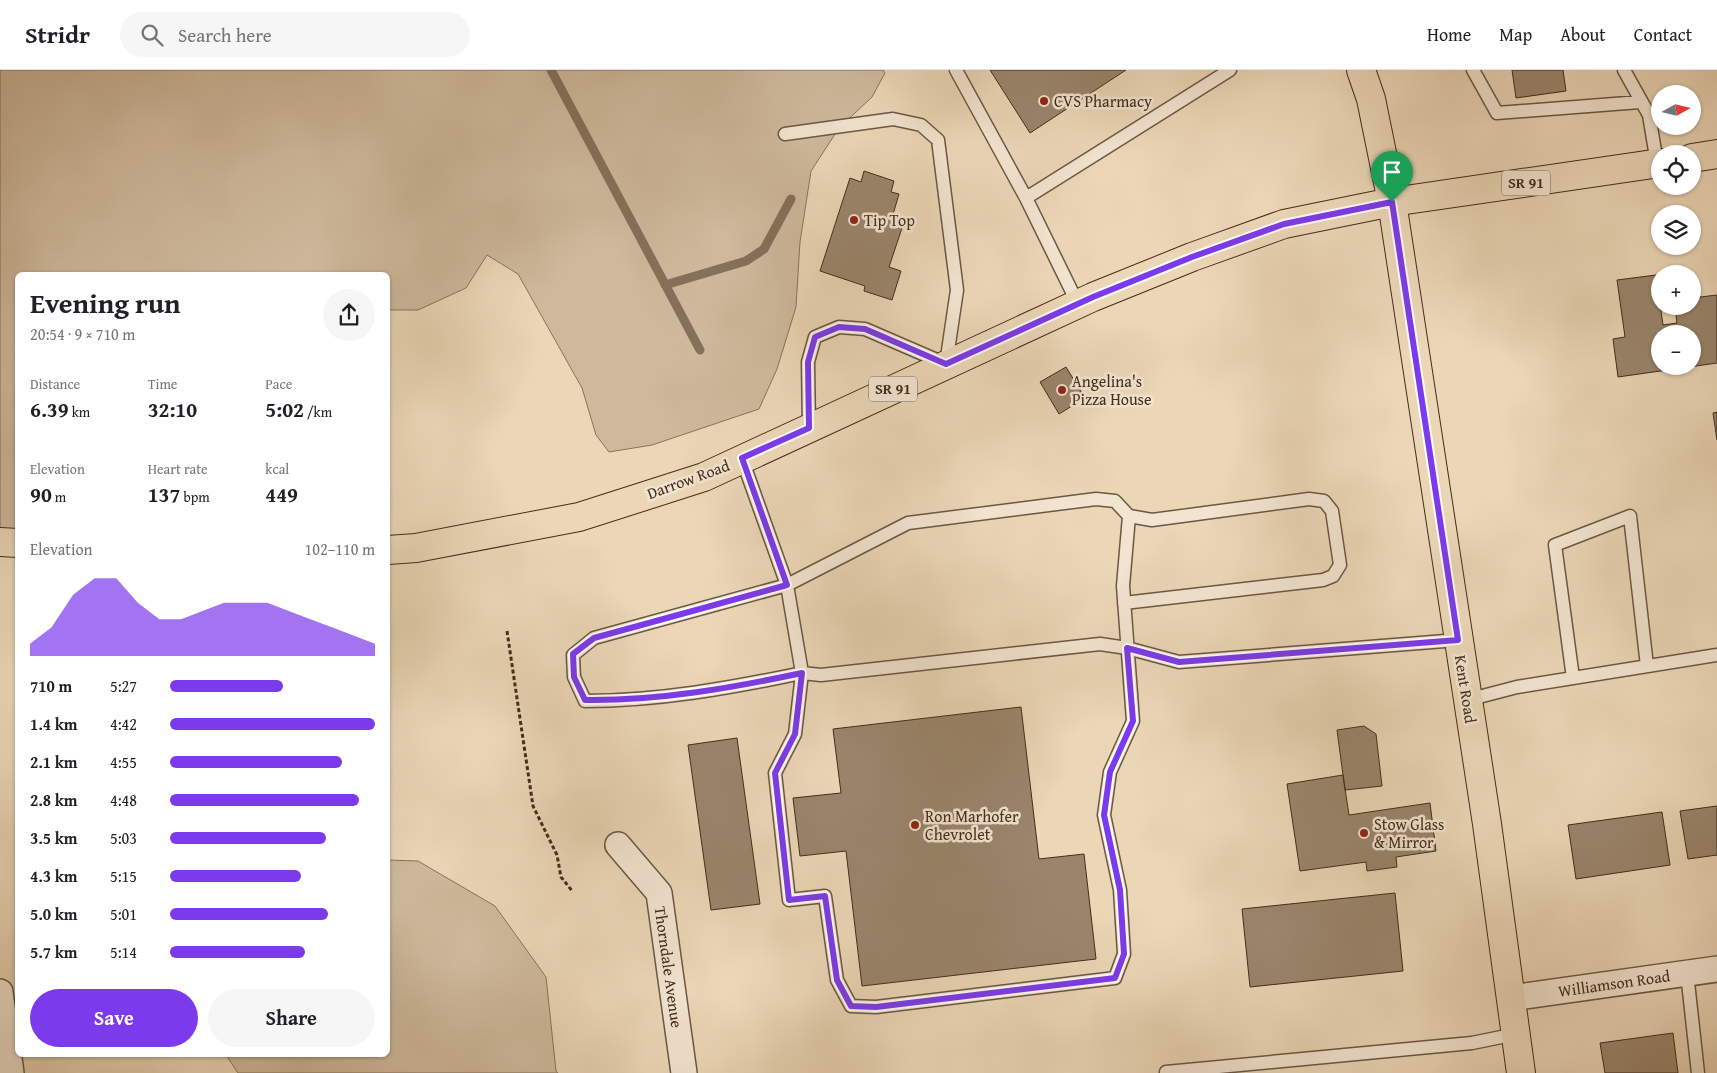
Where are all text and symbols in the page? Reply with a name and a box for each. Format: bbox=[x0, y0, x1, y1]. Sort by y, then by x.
search box bbox=[120, 12, 470, 57]
text: Stridr bbox=[25, 17, 90, 52]
icon: search bbox=[138, 21, 166, 49]
text: Search here bbox=[178, 21, 272, 49]
text: Home bbox=[1427, 21, 1471, 48]
text: Map bbox=[1499, 21, 1532, 48]
text: About bbox=[1560, 21, 1606, 48]
text: Contact bbox=[1634, 21, 1692, 48]
north arrow bbox=[1651, 85, 1701, 135]
map controls bbox=[1651, 85, 1701, 375]
place label: CVS Pharmacy bbox=[1054, 89, 1152, 113]
marker: CVS Pharmacy bbox=[1038, 95, 1050, 107]
button: locate bbox=[1651, 145, 1701, 195]
pin bbox=[1371, 151, 1413, 202]
icon: arrive bbox=[1378, 158, 1406, 186]
road number: SR 91 bbox=[1502, 170, 1550, 196]
button: layers bbox=[1651, 205, 1701, 255]
place label: Tip Top bbox=[864, 208, 915, 232]
marker: Tip Top bbox=[848, 214, 860, 226]
button: + bbox=[1651, 265, 1701, 315]
text: Evening run bbox=[30, 282, 181, 323]
button: share bbox=[323, 289, 375, 341]
text: 20:54 · 9 × 710 m bbox=[30, 322, 135, 346]
button: − bbox=[1651, 325, 1701, 375]
place label: Angelina's Pizza House bbox=[1072, 369, 1151, 411]
text: Distance bbox=[30, 374, 80, 394]
text: Time bbox=[148, 374, 177, 394]
text: Pace bbox=[265, 374, 292, 394]
road number: SR 91 bbox=[869, 376, 917, 402]
marker: Angelina's Pizza House bbox=[1056, 384, 1068, 396]
text: 6.39 bbox=[30, 394, 69, 425]
text: 32:10 bbox=[148, 394, 197, 425]
text: 5:02 bbox=[265, 394, 304, 425]
text: km bbox=[69, 402, 90, 422]
text: /km bbox=[304, 402, 332, 422]
street label: Darrow Road bbox=[643, 453, 733, 505]
text: Elevation bbox=[30, 459, 85, 479]
text: Heart rate bbox=[148, 459, 208, 479]
text: kcal bbox=[265, 459, 289, 479]
text: 90 bbox=[30, 479, 52, 510]
text: 137 bbox=[148, 479, 180, 510]
text: 449 bbox=[265, 479, 298, 510]
text: m bbox=[52, 487, 66, 507]
text: bpm bbox=[180, 487, 210, 507]
text: Elevation bbox=[30, 537, 93, 561]
text: 102–110 m bbox=[305, 537, 375, 561]
street label: Kent Road bbox=[1449, 653, 1483, 725]
text: 710 m bbox=[30, 674, 72, 698]
text: 5:27 bbox=[110, 674, 137, 698]
text: 1.4 km bbox=[30, 712, 77, 736]
text: 4:42 bbox=[110, 712, 137, 736]
text: 2.1 km bbox=[30, 750, 77, 774]
text: 4:55 bbox=[110, 750, 137, 774]
text: 2.8 km bbox=[30, 788, 77, 812]
text: 4:48 bbox=[110, 788, 137, 812]
place label: Ron Marhofer Chevrolet bbox=[925, 804, 1019, 846]
place label: Stow Glass & Mirror bbox=[1374, 812, 1444, 854]
marker: Ron Marhofer Chevrolet bbox=[909, 819, 921, 831]
text: 3.5 km bbox=[30, 826, 77, 850]
text: 5:03 bbox=[110, 826, 137, 850]
marker: Stow Glass & Mirror bbox=[1358, 827, 1370, 839]
text: 4.3 km bbox=[30, 864, 77, 888]
text: 5:15 bbox=[110, 864, 137, 888]
text: 5.0 km bbox=[30, 902, 77, 926]
text: 5:01 bbox=[110, 902, 137, 926]
street label: Thorndale Avenue bbox=[649, 905, 689, 1029]
text: 5.7 km bbox=[30, 940, 77, 964]
text: 5:14 bbox=[110, 940, 137, 964]
street label: Williamson Road bbox=[1557, 963, 1672, 1003]
button: Save bbox=[30, 989, 198, 1047]
button: Share bbox=[208, 989, 375, 1047]

